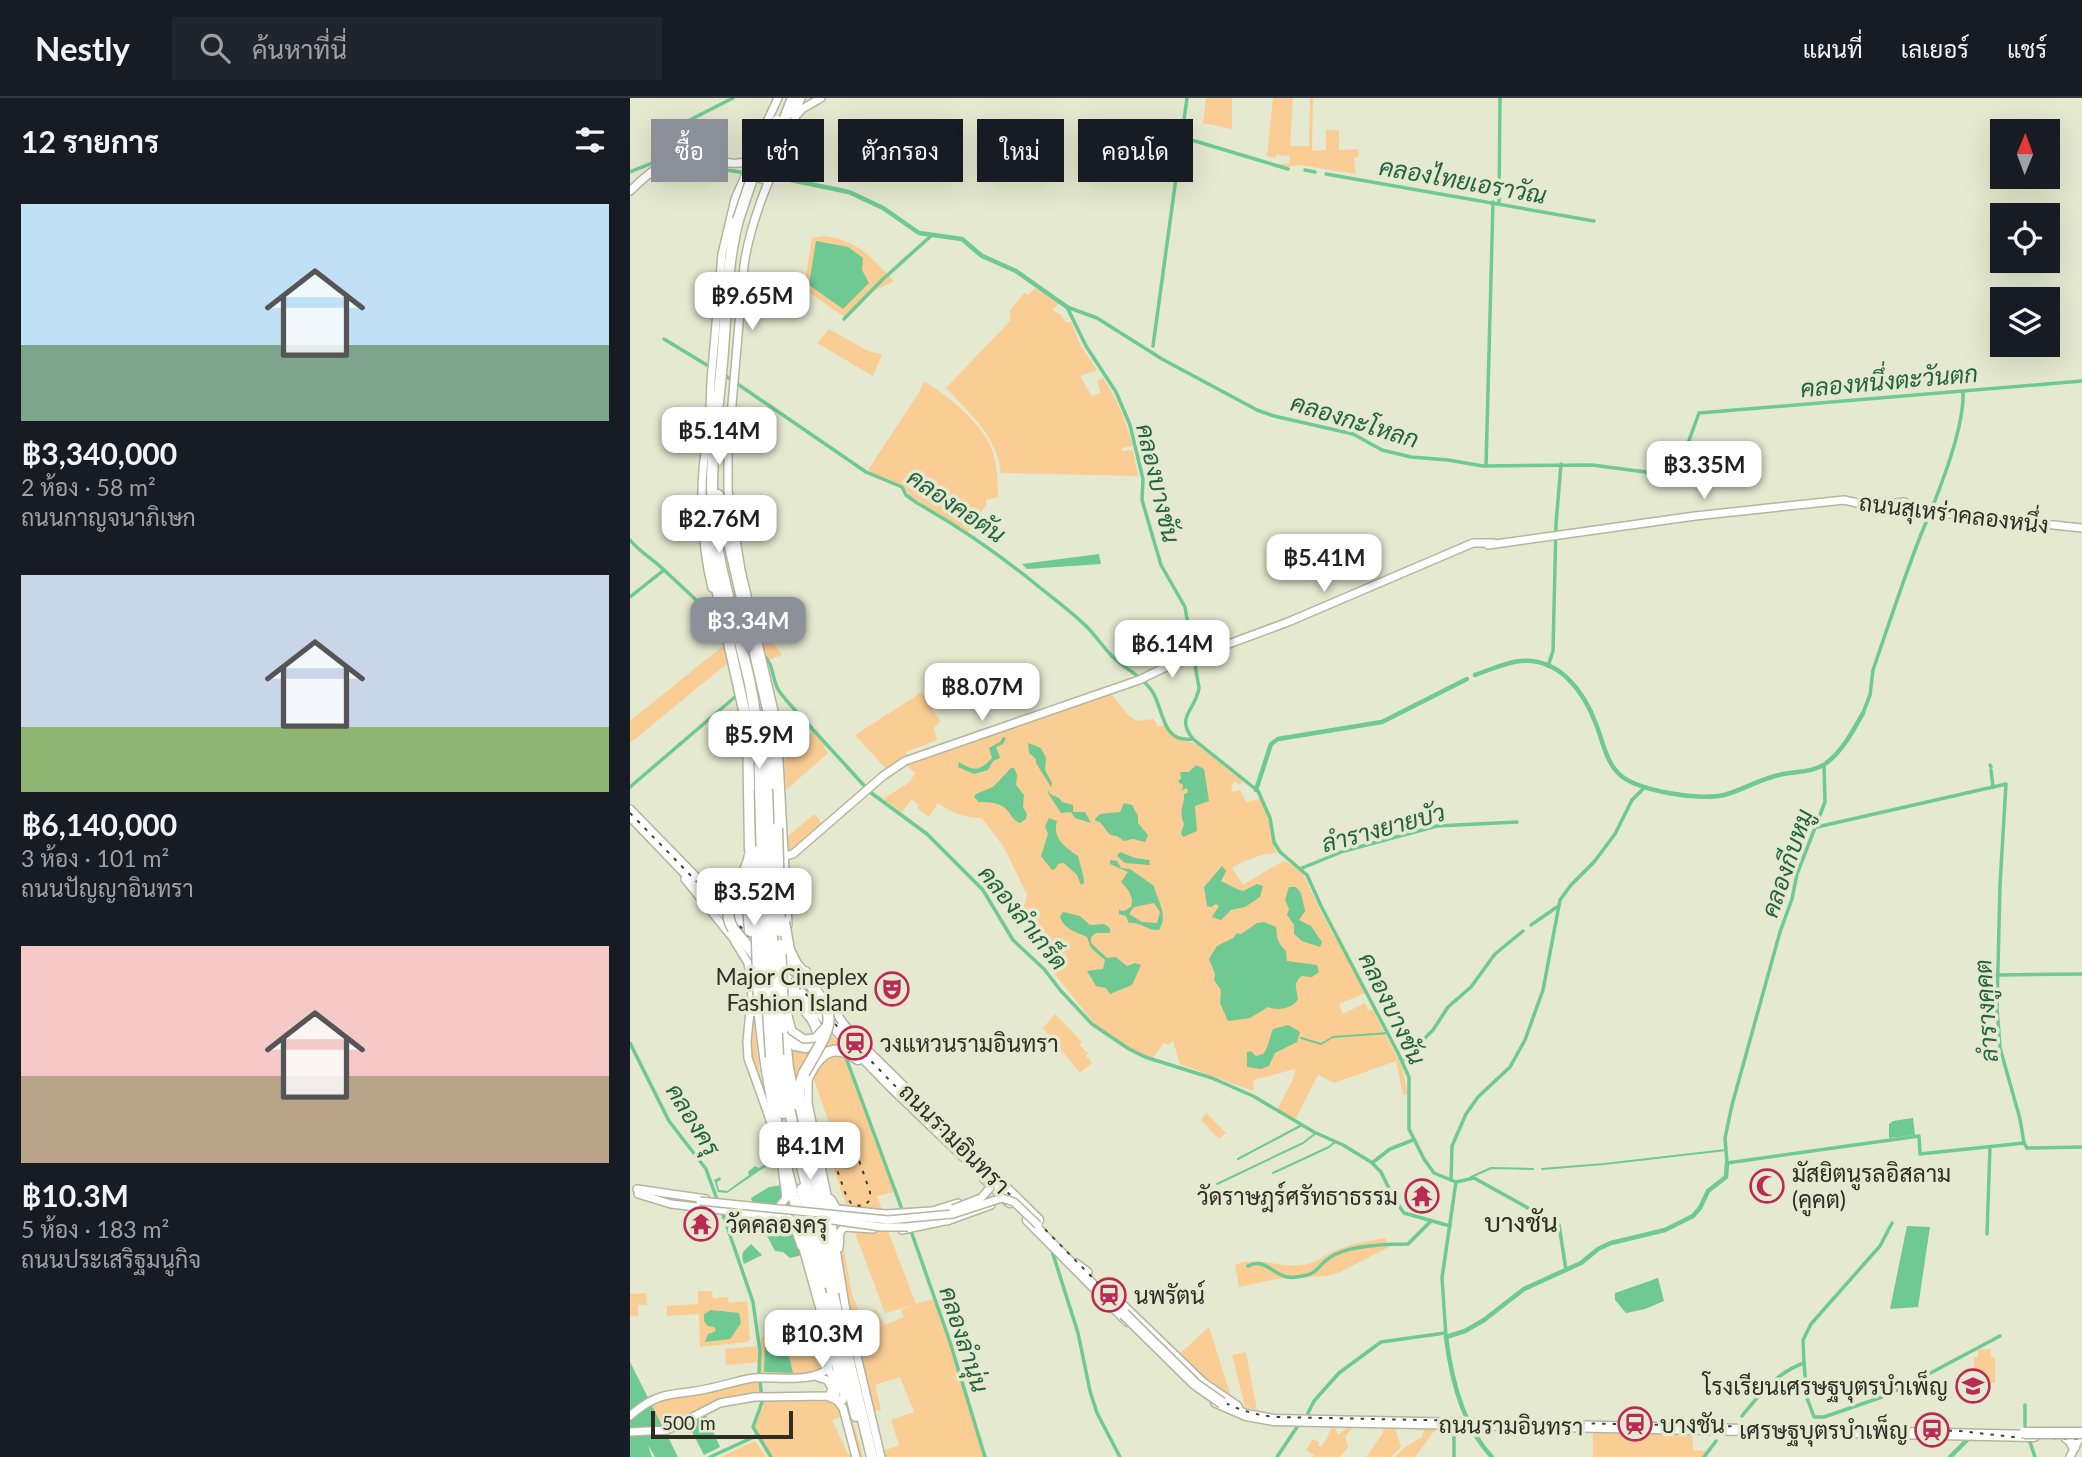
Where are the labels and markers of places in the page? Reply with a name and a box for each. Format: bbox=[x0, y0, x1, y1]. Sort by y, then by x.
pin: ฿9.65M bbox=[695, 272, 809, 332]
pin: ฿5.14M bbox=[662, 408, 776, 467]
pin: ฿3.35M bbox=[1647, 442, 1761, 501]
pin: ฿2.76M bbox=[662, 496, 776, 555]
pin: ฿5.41M bbox=[1267, 534, 1381, 594]
pin: ฿3.34M bbox=[691, 598, 805, 657]
pin: ฿6.14M bbox=[1115, 620, 1229, 680]
pin: ฿8.07M bbox=[925, 664, 1039, 723]
pin: ฿5.9M bbox=[710, 712, 808, 771]
pin: ฿3.52M bbox=[697, 868, 811, 928]
place label: Major Cineplex Fashion Island bbox=[716, 962, 869, 1016]
theatre icon: Major Cineplex Fashion Island bbox=[873, 970, 911, 1008]
station icon: วงแหวนรามอินทรา bbox=[836, 1024, 874, 1062]
place label: วงแหวนรามอินทรา bbox=[880, 1029, 1059, 1057]
pin: ฿4.1M bbox=[761, 1122, 859, 1182]
place label: มัสยิตนูรลอิสลาม (คูคต) bbox=[1792, 1159, 1951, 1217]
mosque icon: มัสยิตนูรลอิสลาม (คูคต) bbox=[1748, 1167, 1786, 1205]
temple icon: วัดราษฎร์ศรัทธาธรรม bbox=[1403, 1177, 1441, 1215]
place label: วัดราษฎร์ศรัทธาธรรม bbox=[1197, 1181, 1398, 1213]
temple icon: วัดคลองครุ bbox=[682, 1205, 720, 1243]
place label: วัดคลองครุ bbox=[726, 1210, 828, 1241]
station icon: นพรัตน์ bbox=[1090, 1276, 1128, 1314]
place label: นพรัตน์ bbox=[1134, 1280, 1205, 1309]
pin: ฿10.3M bbox=[765, 1310, 879, 1370]
school or university icon: โรงเรียนเศรษฐบุตรบำเพ็ญ bbox=[1954, 1367, 1992, 1405]
place label: โรงเรียนเศรษฐบุตรบำเพ็ญ bbox=[1701, 1370, 1948, 1403]
station icon: บางชัน bbox=[1616, 1405, 1654, 1443]
place label: บางชัน bbox=[1660, 1410, 1725, 1438]
station icon: เศรษฐบุตรบำเพ็ญ bbox=[1913, 1411, 1951, 1449]
place label: เศรษฐบุตรบำเพ็ญ bbox=[1739, 1414, 1908, 1447]

